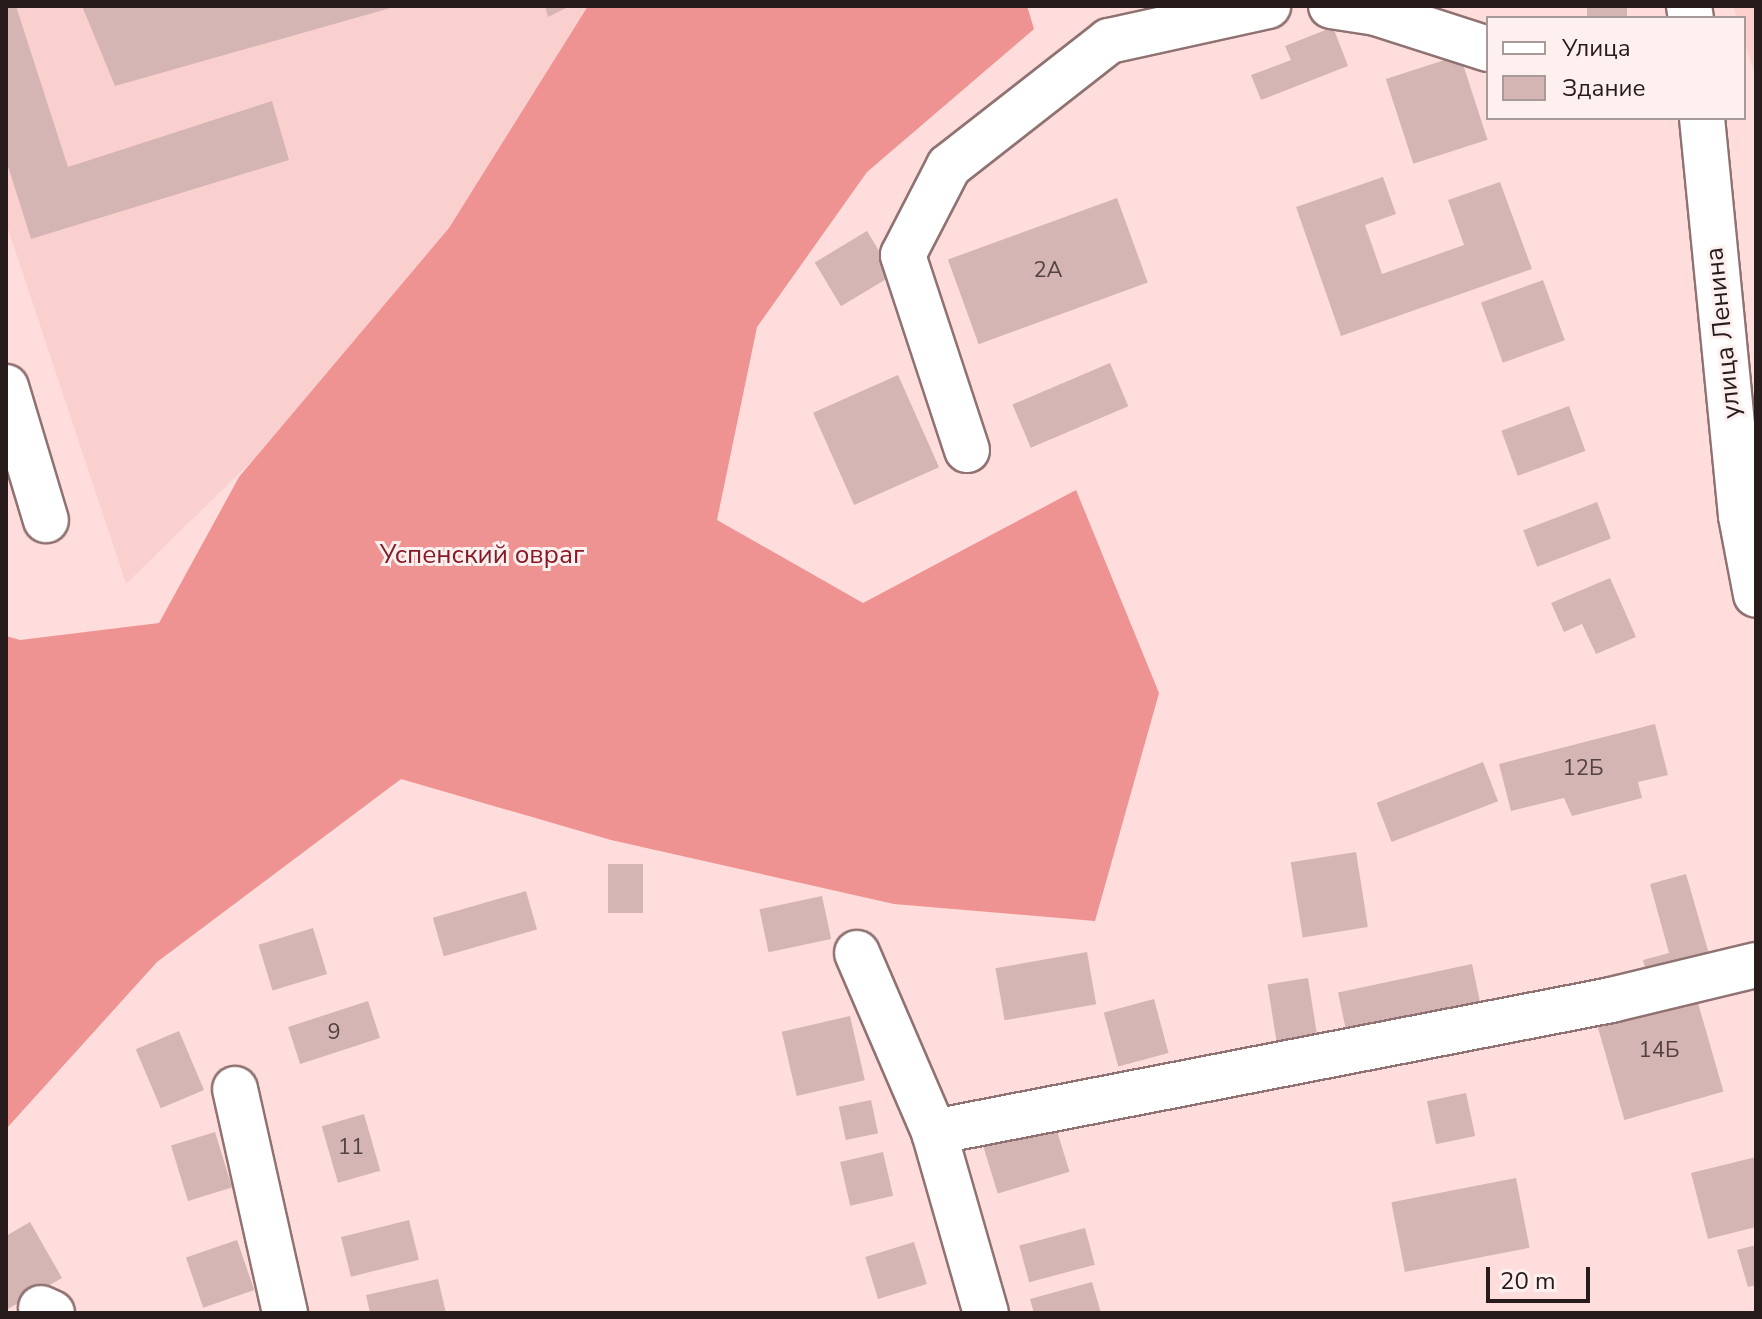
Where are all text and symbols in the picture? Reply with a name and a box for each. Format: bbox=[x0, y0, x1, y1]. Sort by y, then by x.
legend bbox=[1486, 16, 1746, 120]
text: Улица bbox=[1562, 32, 1631, 64]
text: Здание bbox=[1562, 72, 1646, 104]
street label: улица Ленина bbox=[1698, 246, 1748, 420]
house number: 2А bbox=[1033, 258, 1063, 284]
park label: Успенский овраг bbox=[380, 539, 584, 571]
house number: 12Б bbox=[1563, 756, 1603, 782]
house number: 9 bbox=[327, 1020, 341, 1046]
house number: 14Б bbox=[1639, 1038, 1679, 1064]
house number: 11 bbox=[338, 1135, 364, 1161]
scale bar bbox=[1490, 1251, 1594, 1301]
text: 20 m bbox=[1500, 1265, 1556, 1297]

